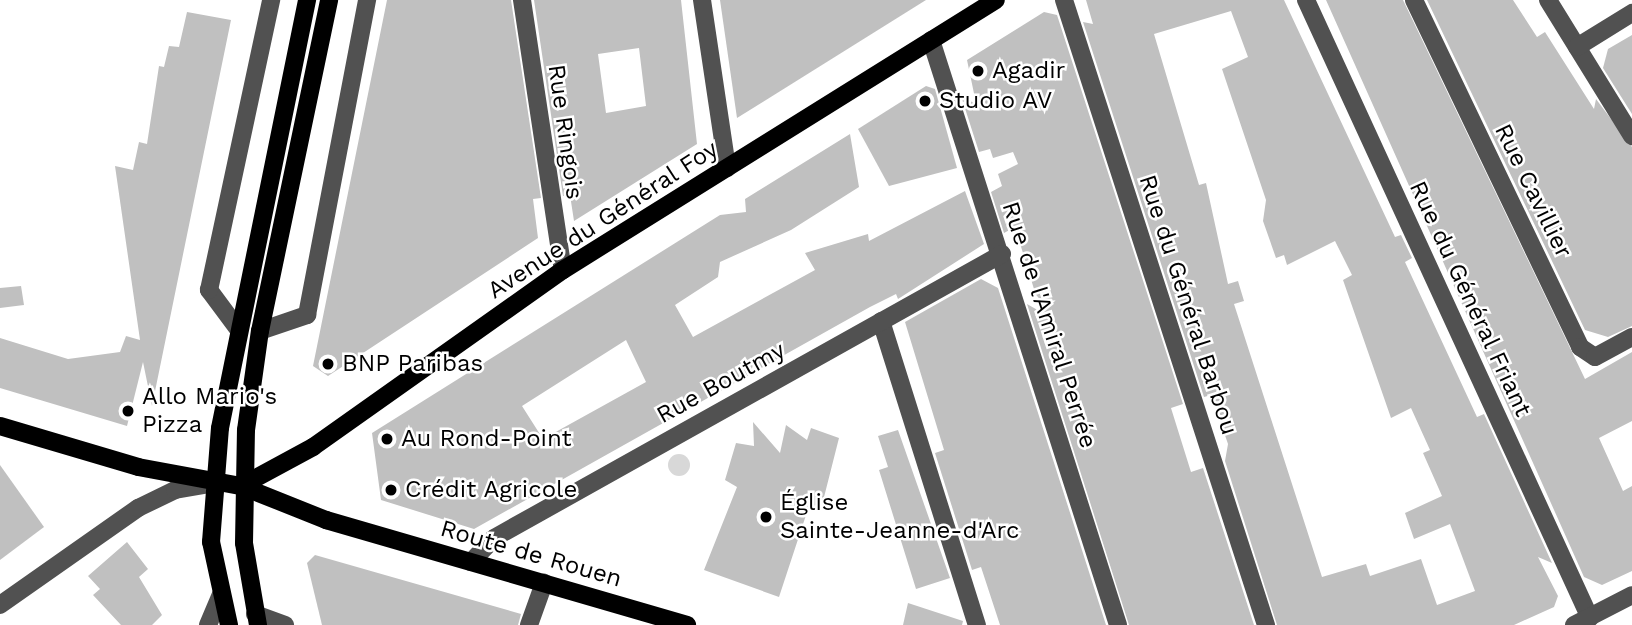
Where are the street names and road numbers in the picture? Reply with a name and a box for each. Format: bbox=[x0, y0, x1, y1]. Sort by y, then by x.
street label: Rue Ringois bbox=[541, 63, 589, 201]
street label: Rue Cavillier bbox=[1488, 119, 1578, 263]
street label: Avenue du Général Foy bbox=[482, 135, 724, 305]
street label: Rue du Général Barbou bbox=[1132, 171, 1244, 439]
street label: Rue du Général Friant bbox=[1403, 176, 1537, 422]
street label: Rue de l'Amiral Perrée bbox=[995, 198, 1103, 452]
street label: Rue Boutmy bbox=[652, 336, 790, 430]
street label: Route de Rouen bbox=[437, 514, 625, 594]

